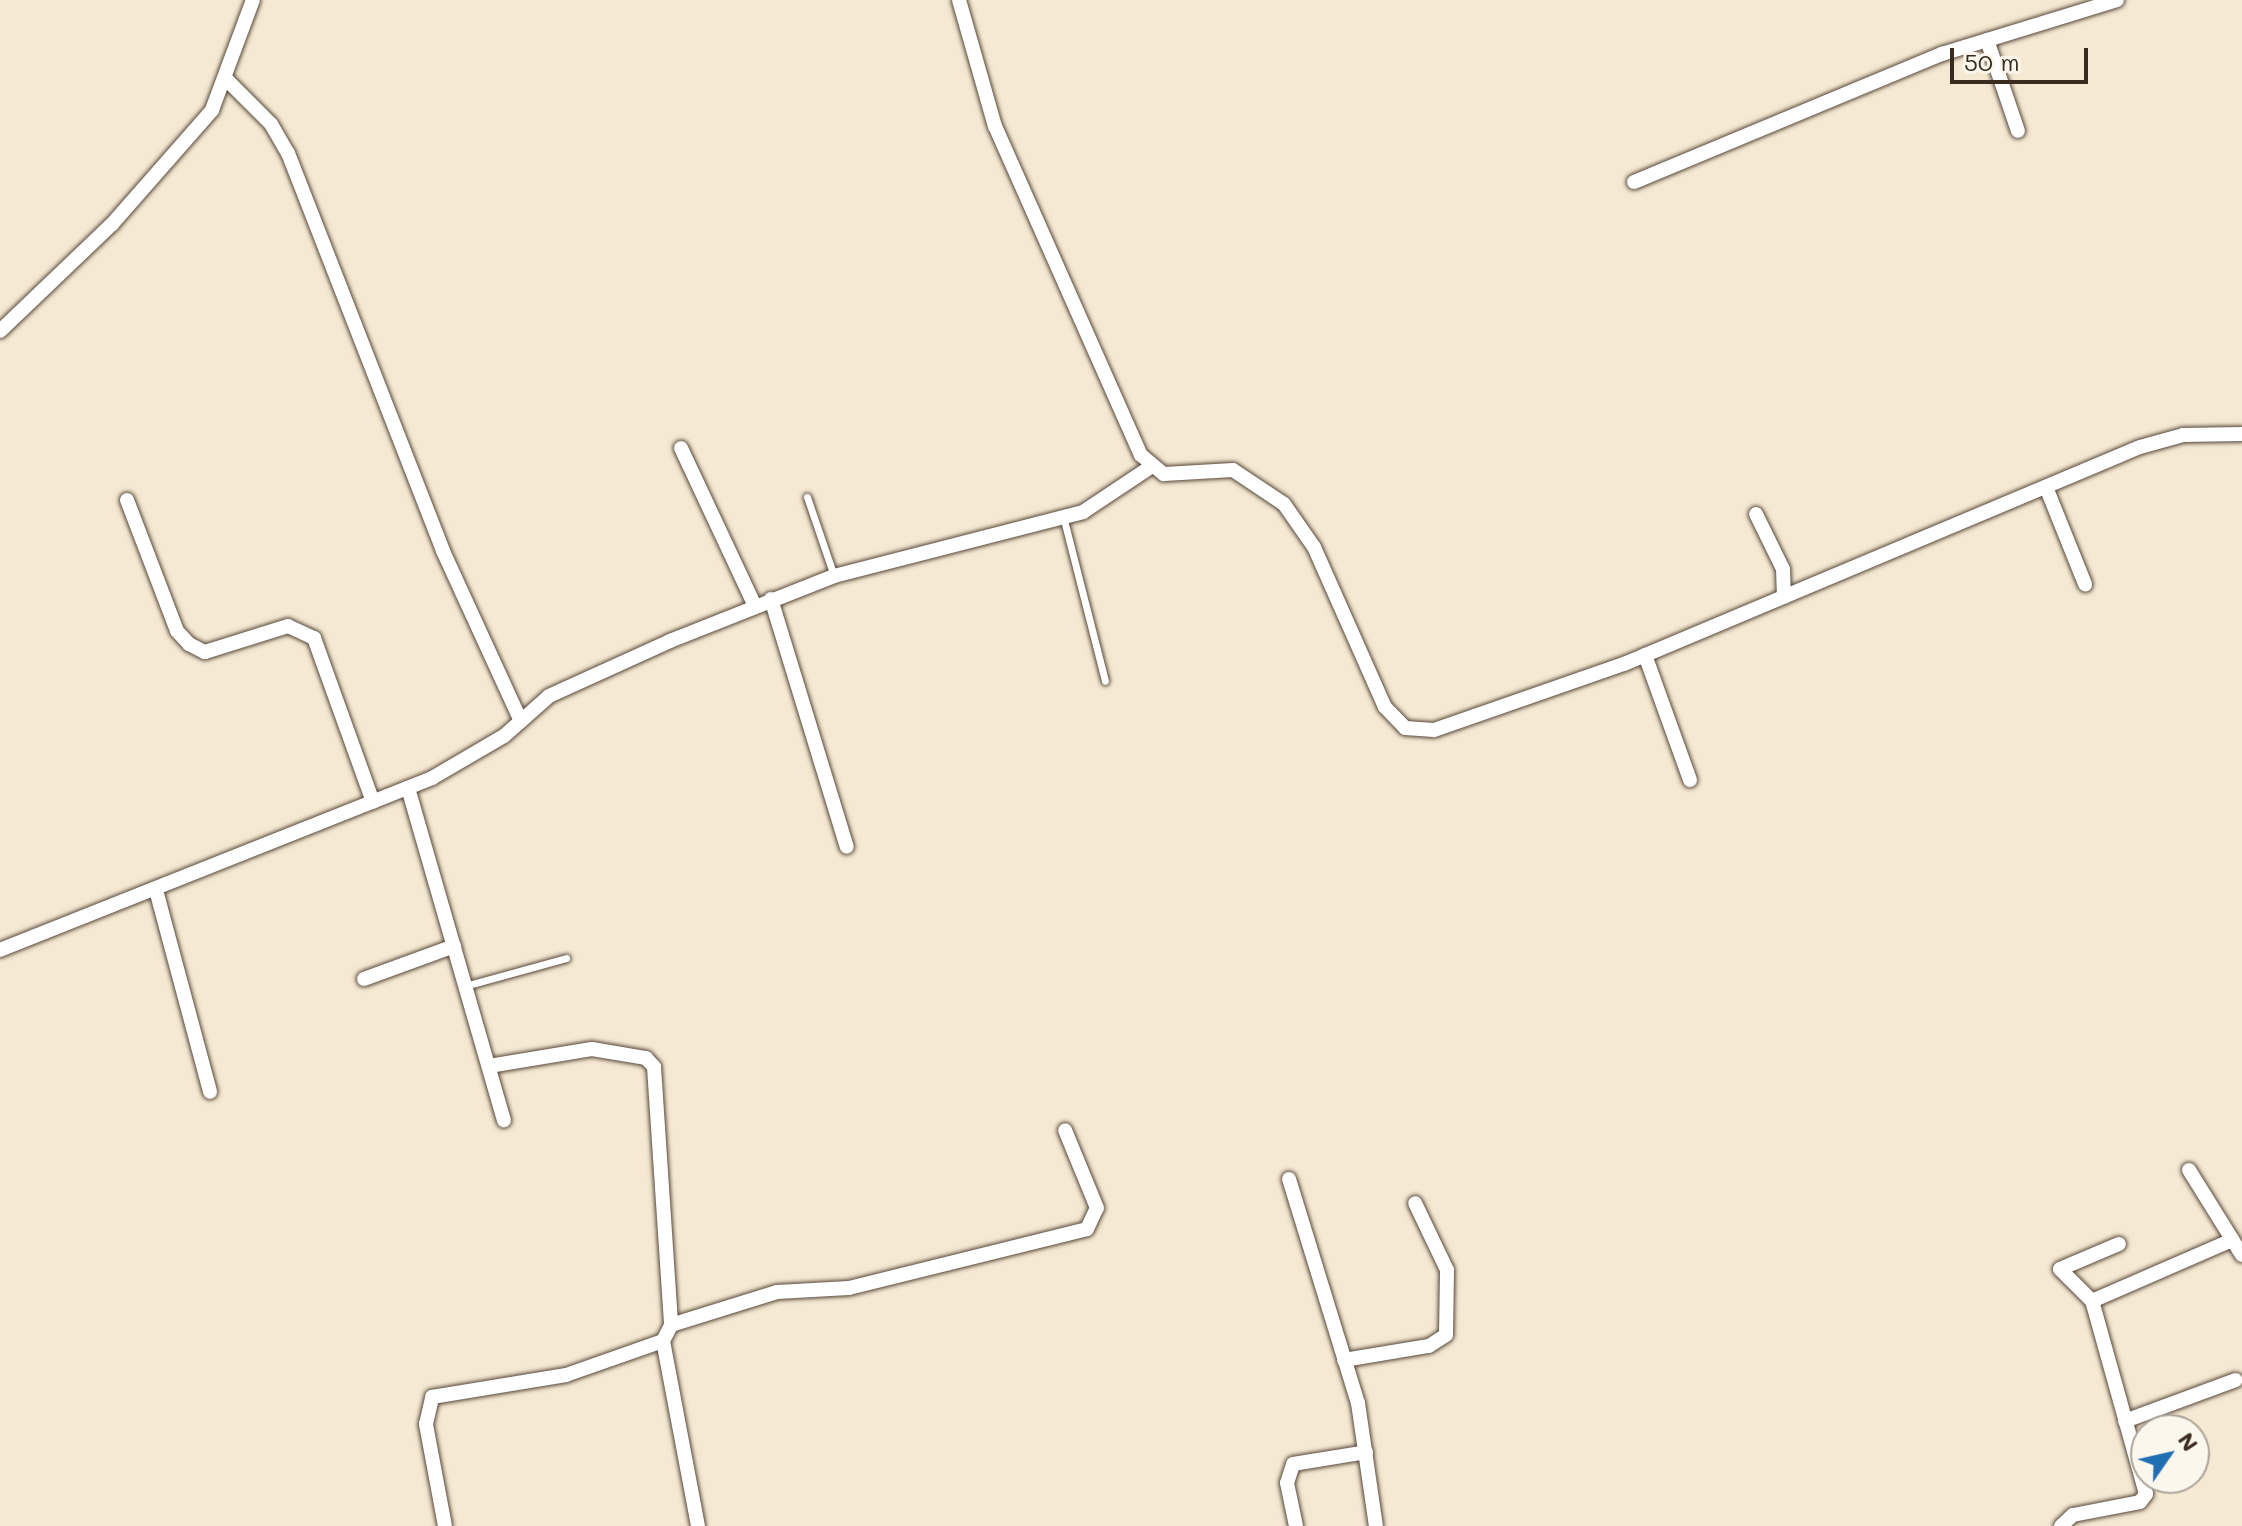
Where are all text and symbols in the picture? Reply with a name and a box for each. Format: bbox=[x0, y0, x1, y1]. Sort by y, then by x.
scale bar bbox=[1954, 32, 2092, 82]
text: 50 m bbox=[1964, 46, 2020, 77]
north arrow bbox=[2130, 1414, 2210, 1494]
text: N bbox=[2172, 1426, 2205, 1456]

